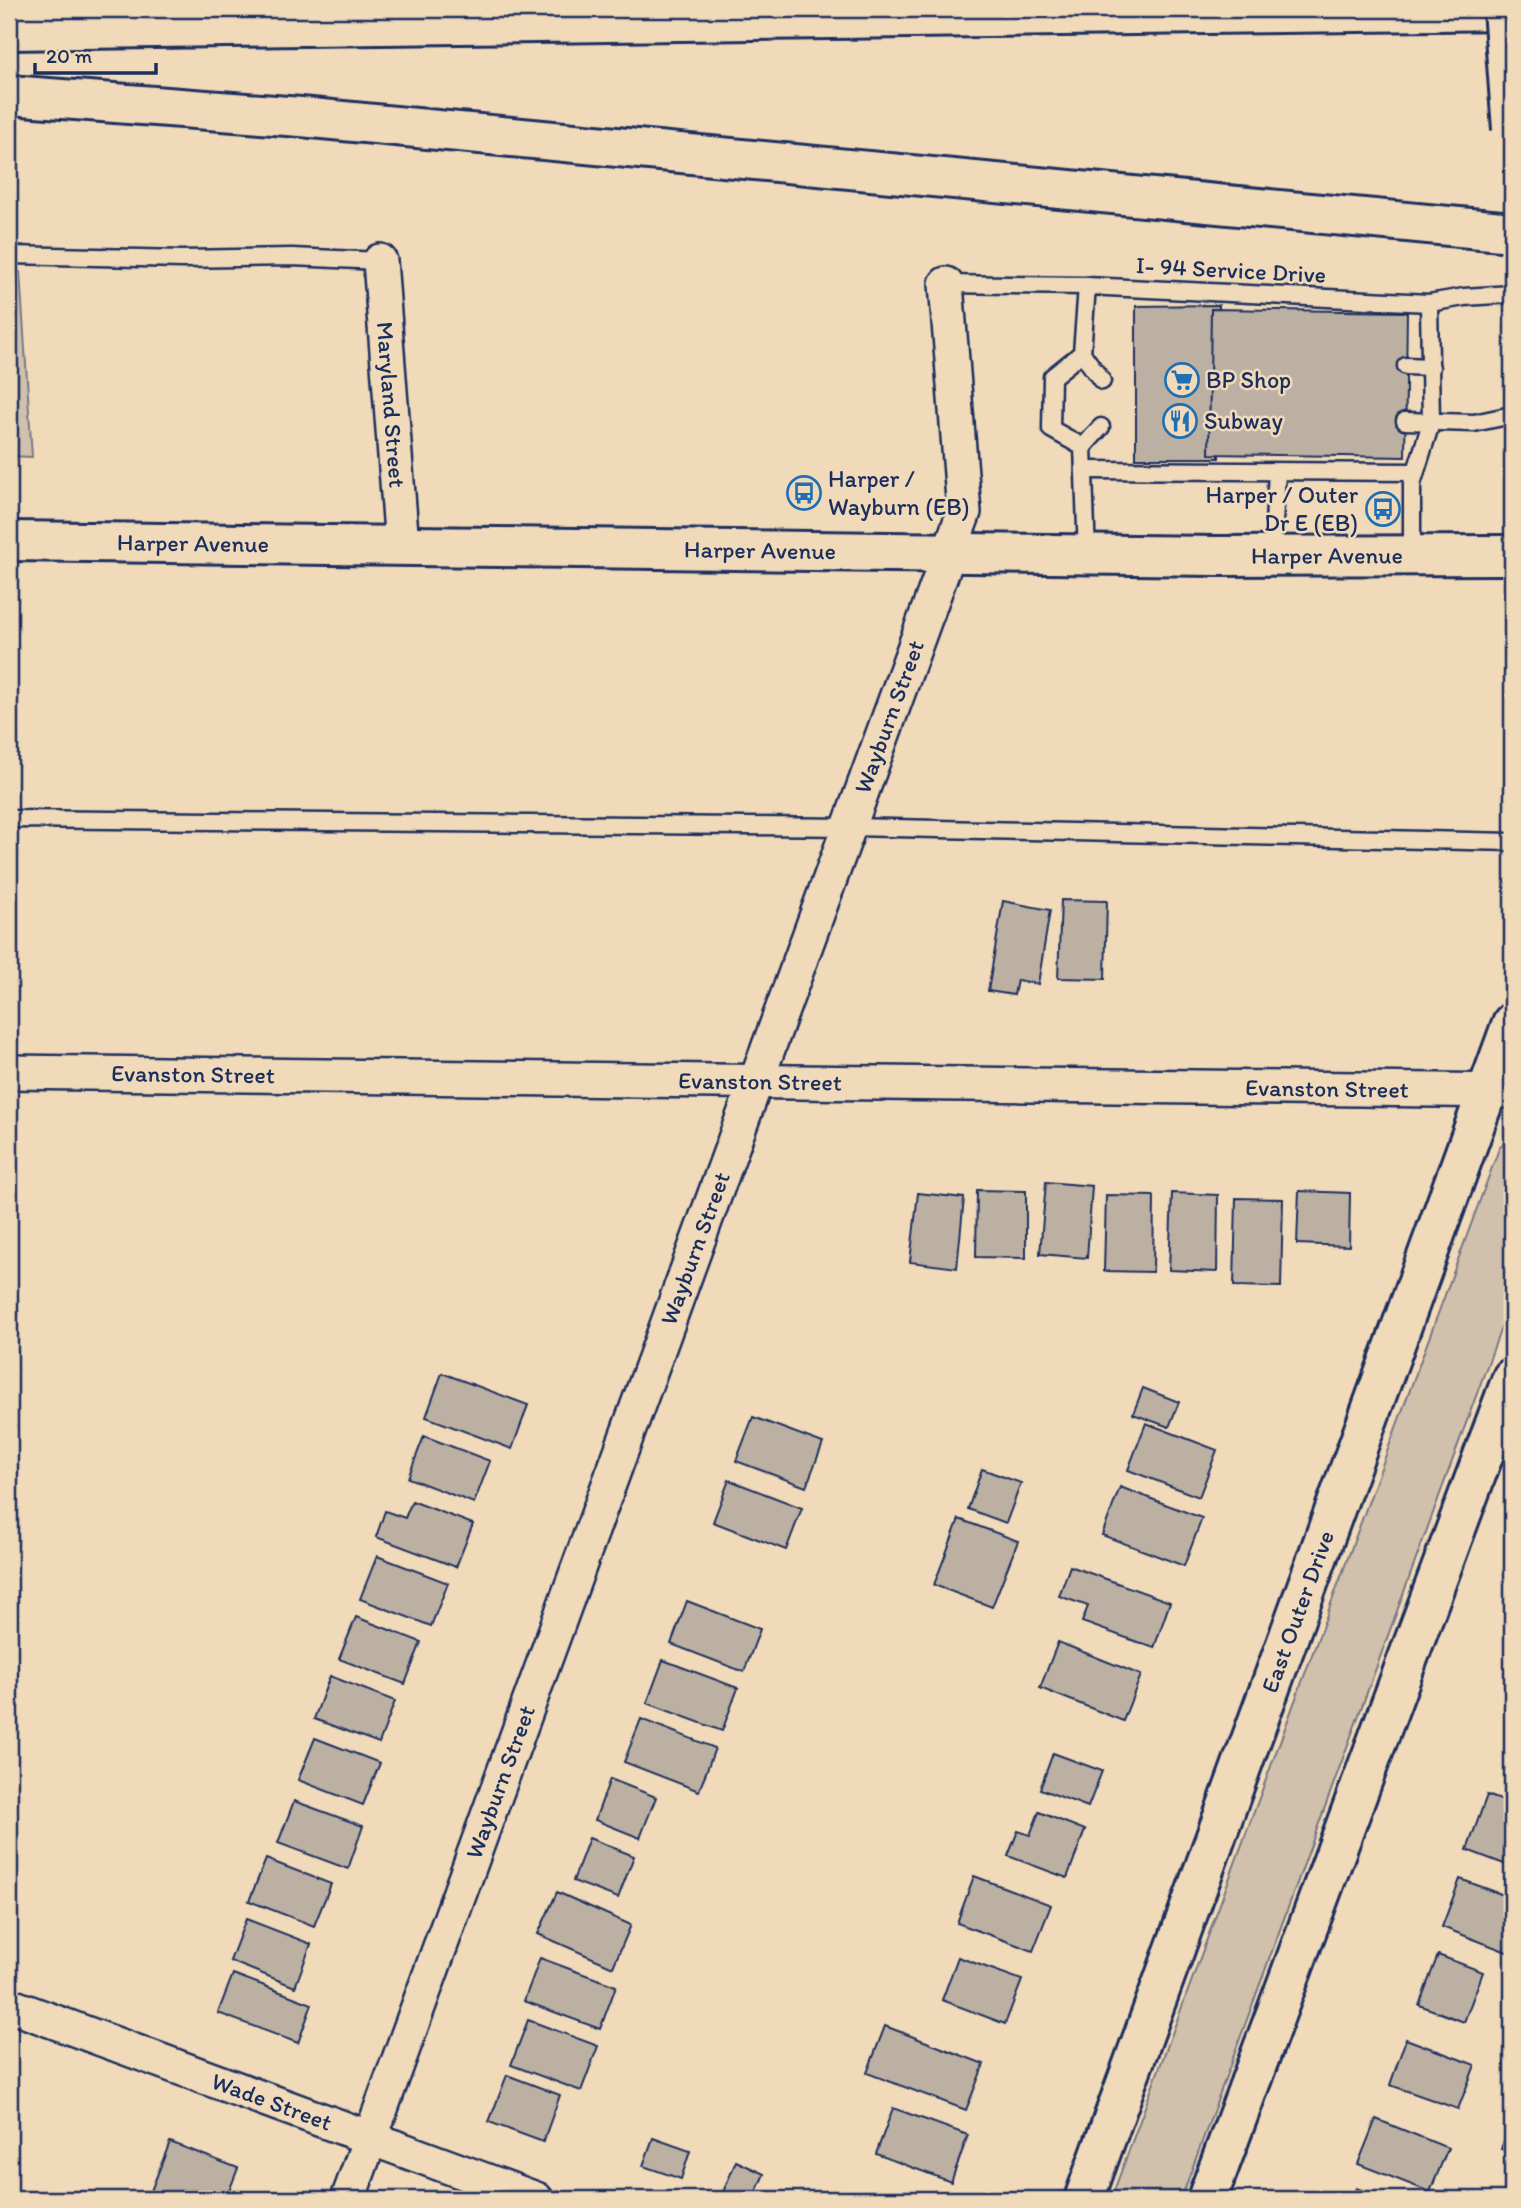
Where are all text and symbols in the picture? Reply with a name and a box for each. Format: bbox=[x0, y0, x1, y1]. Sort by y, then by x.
scale bar bbox=[35, 32, 156, 76]
text: 20 m bbox=[46, 43, 93, 68]
street label: I- 94 Service Drive bbox=[1135, 250, 1327, 289]
street label: Maryland Street bbox=[371, 320, 412, 489]
supermarket icon: BP Shop bbox=[1163, 361, 1201, 399]
place label: BP Shop bbox=[1206, 365, 1291, 394]
restaurant icon: Subway bbox=[1161, 402, 1199, 440]
place label: Subway bbox=[1204, 406, 1283, 435]
place label: Harper / Wayburn (EB) bbox=[828, 464, 970, 521]
bus stop icon: Harper / Wayburn (EB) bbox=[785, 474, 823, 512]
place label: Harper / Outer Dr E (EB) bbox=[1206, 480, 1358, 537]
bus stop icon: Harper / Outer Dr E (EB) bbox=[1364, 490, 1402, 528]
street label: Harper Avenue bbox=[117, 527, 269, 558]
street label: Harper Avenue bbox=[684, 534, 836, 565]
street label: Harper Avenue bbox=[1251, 540, 1403, 570]
street label: Wayburn Street bbox=[848, 636, 930, 797]
street label: Evanston Street bbox=[111, 1058, 275, 1089]
street label: Evanston Street bbox=[678, 1065, 842, 1097]
street label: Evanston Street bbox=[1245, 1073, 1409, 1104]
street label: Wayburn Street bbox=[653, 1168, 736, 1329]
street label: East Outer Drive bbox=[1255, 1526, 1340, 1697]
street label: Wayburn Street bbox=[459, 1701, 541, 1862]
street label: Wade Street bbox=[208, 2066, 336, 2137]

